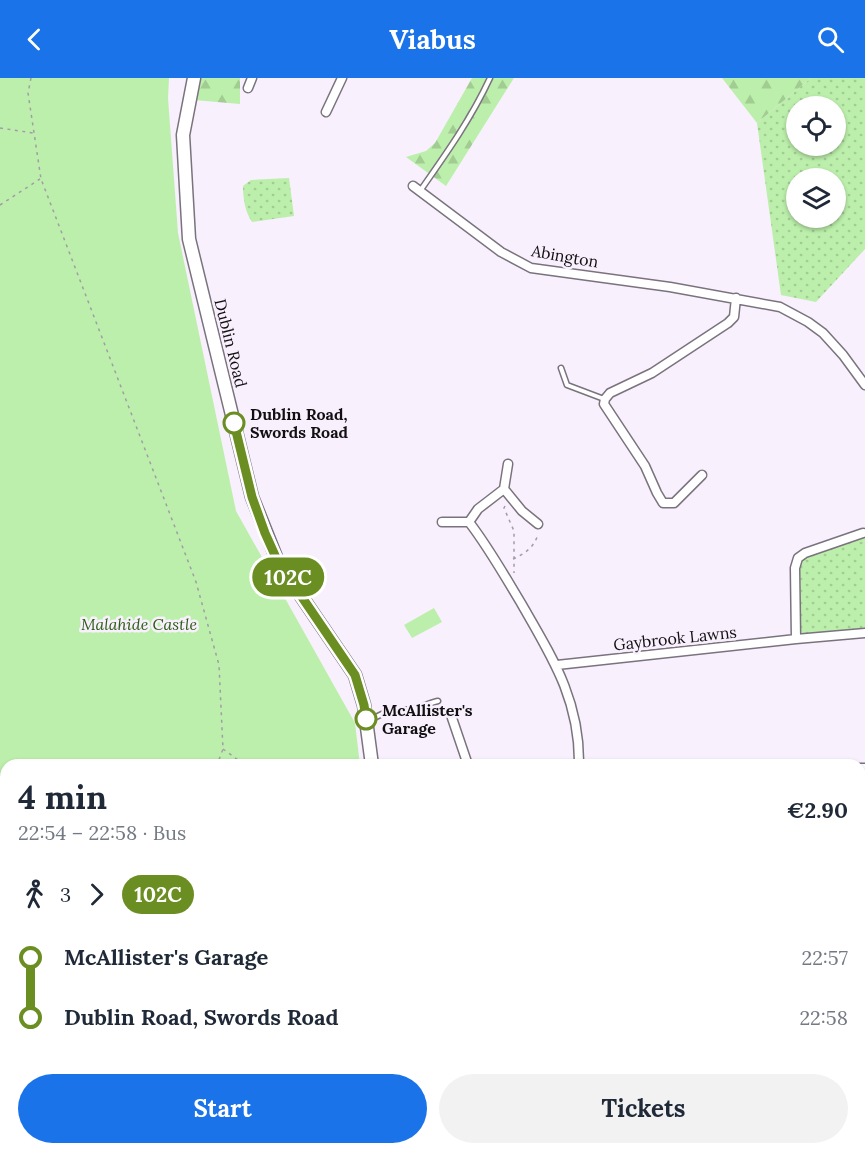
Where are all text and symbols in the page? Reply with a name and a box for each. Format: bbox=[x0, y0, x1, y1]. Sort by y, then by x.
text: Viabus bbox=[389, 22, 476, 56]
icon: back bbox=[18, 23, 51, 56]
icon: search bbox=[814, 23, 847, 56]
map controls bbox=[786, 96, 846, 228]
button: locate bbox=[786, 96, 846, 156]
button: layers bbox=[786, 168, 846, 228]
street label: Abington bbox=[529, 240, 600, 272]
street label: Dublin Road bbox=[210, 297, 252, 390]
place label: Dublin Road, Swords Road bbox=[250, 404, 349, 442]
marker: Dublin Road, Swords Road bbox=[223, 412, 245, 434]
line badge: 102C bbox=[246, 558, 330, 596]
text: 102C bbox=[264, 564, 312, 591]
park label: Malahide Castle bbox=[81, 614, 197, 634]
street label: Gaybrook Lawns bbox=[612, 622, 738, 654]
place label: McAllister's Garage bbox=[382, 700, 473, 738]
marker: McAllister's Garage bbox=[355, 708, 377, 730]
text: 4 min bbox=[18, 776, 107, 818]
text: €2.90 bbox=[787, 796, 848, 824]
text: 22:54 – 22:58 · Bus bbox=[18, 820, 186, 845]
icon: walk bbox=[18, 878, 51, 911]
icon: forward bbox=[80, 878, 113, 911]
text: 102C bbox=[134, 881, 182, 908]
text: 3 bbox=[60, 882, 71, 907]
text: McAllister's Garage bbox=[64, 943, 268, 971]
text: 22:57 bbox=[801, 945, 848, 970]
text: Dublin Road, Swords Road bbox=[64, 1003, 339, 1031]
text: 22:58 bbox=[799, 1005, 848, 1030]
button: Start bbox=[18, 1074, 427, 1143]
button: Tickets bbox=[439, 1074, 848, 1143]

